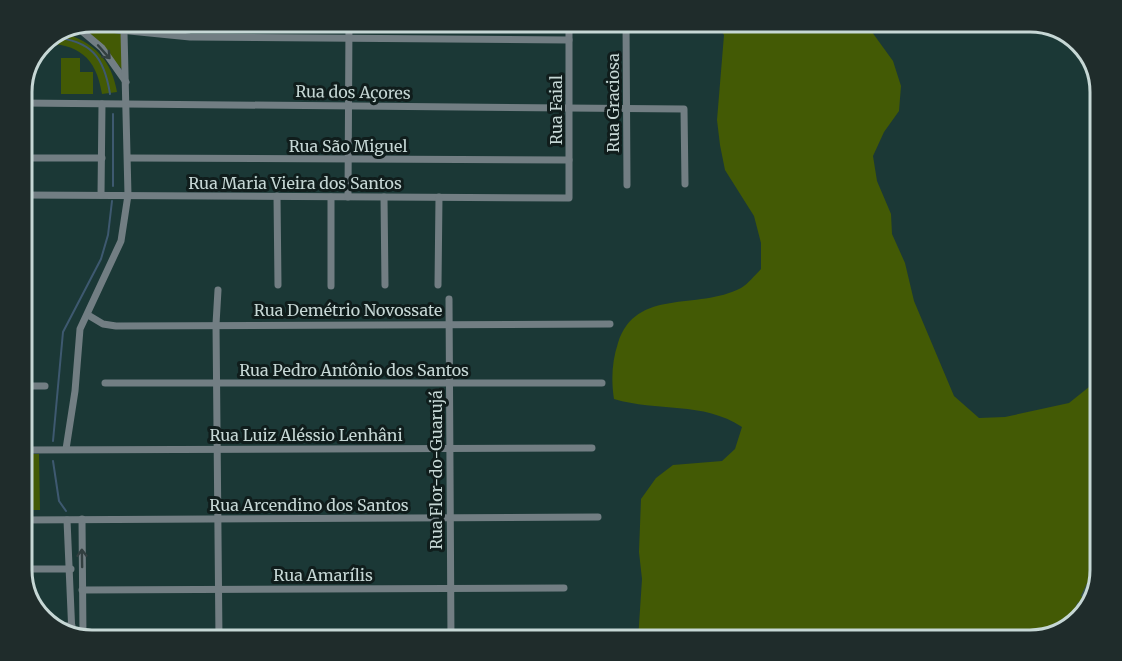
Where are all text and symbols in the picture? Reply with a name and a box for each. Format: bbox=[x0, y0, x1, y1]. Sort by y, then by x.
one-way arrow bbox=[97, 44, 111, 59]
street label: Rua Graciosa bbox=[603, 53, 623, 153]
street label: Rua Faial bbox=[546, 75, 566, 145]
street label: Rua dos Açores bbox=[295, 81, 411, 103]
street label: Rua São Miguel bbox=[289, 136, 407, 156]
street label: Rua Maria Vieira dos Santos bbox=[188, 173, 402, 193]
street label: Rua Demétrio Novossate bbox=[254, 300, 442, 320]
street label: Rua Pedro Antônio dos Santos bbox=[239, 360, 469, 380]
street label: Rua Flor-do-Guarujá bbox=[426, 390, 446, 550]
street label: Rua Luiz Aléssio Lenhâni bbox=[209, 425, 403, 445]
street label: Rua Arcendino dos Santos bbox=[209, 495, 409, 515]
one-way arrow bbox=[76, 549, 88, 569]
street label: Rua Amarílis bbox=[273, 565, 373, 585]

